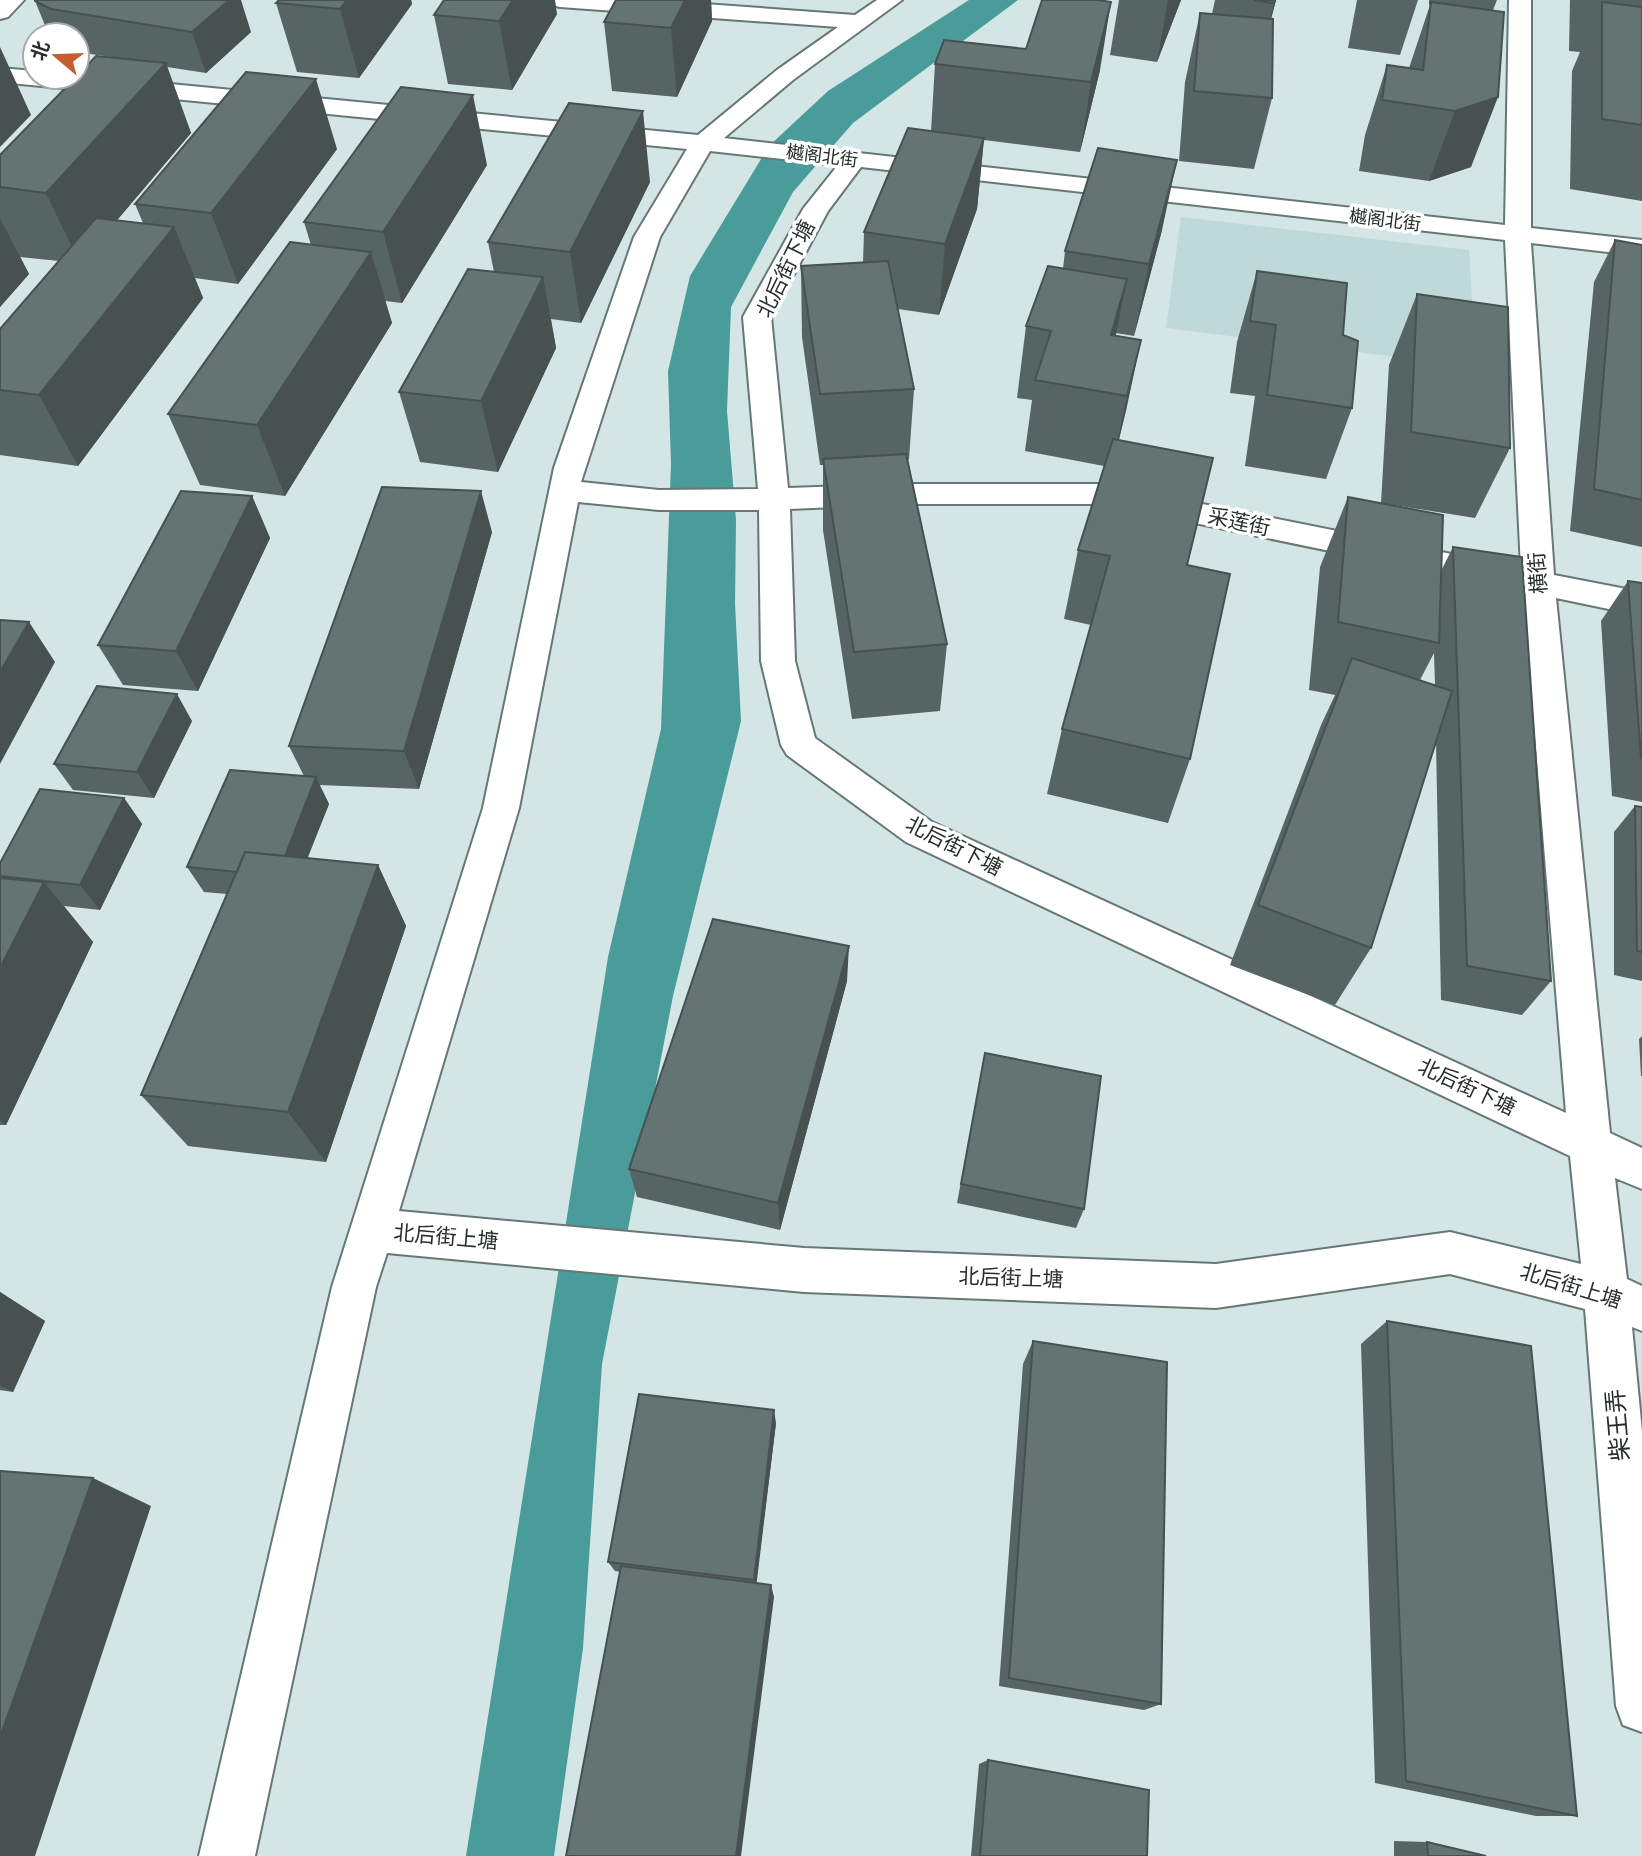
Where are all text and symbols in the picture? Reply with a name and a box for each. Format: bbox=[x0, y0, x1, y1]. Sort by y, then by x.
north arrow bbox=[21, 21, 91, 91]
text: 北 bbox=[27, 38, 53, 63]
street label: 樾阁北街 bbox=[785, 142, 859, 170]
street label: 樾阁北街 bbox=[1348, 206, 1422, 234]
street label: 北后街下塘 bbox=[752, 217, 820, 321]
street label: 采莲街 bbox=[1206, 504, 1272, 540]
street label: 横街 bbox=[1525, 551, 1551, 595]
street label: 北后街下塘 bbox=[902, 811, 1006, 881]
street label: 北后街下塘 bbox=[1414, 1054, 1520, 1120]
street label: 北后街上塘 bbox=[393, 1220, 499, 1254]
street label: 北后街上塘 bbox=[1517, 1259, 1625, 1313]
street label: 北后街上塘 bbox=[958, 1264, 1064, 1292]
street label: 柴王弄 bbox=[1601, 1388, 1634, 1462]

